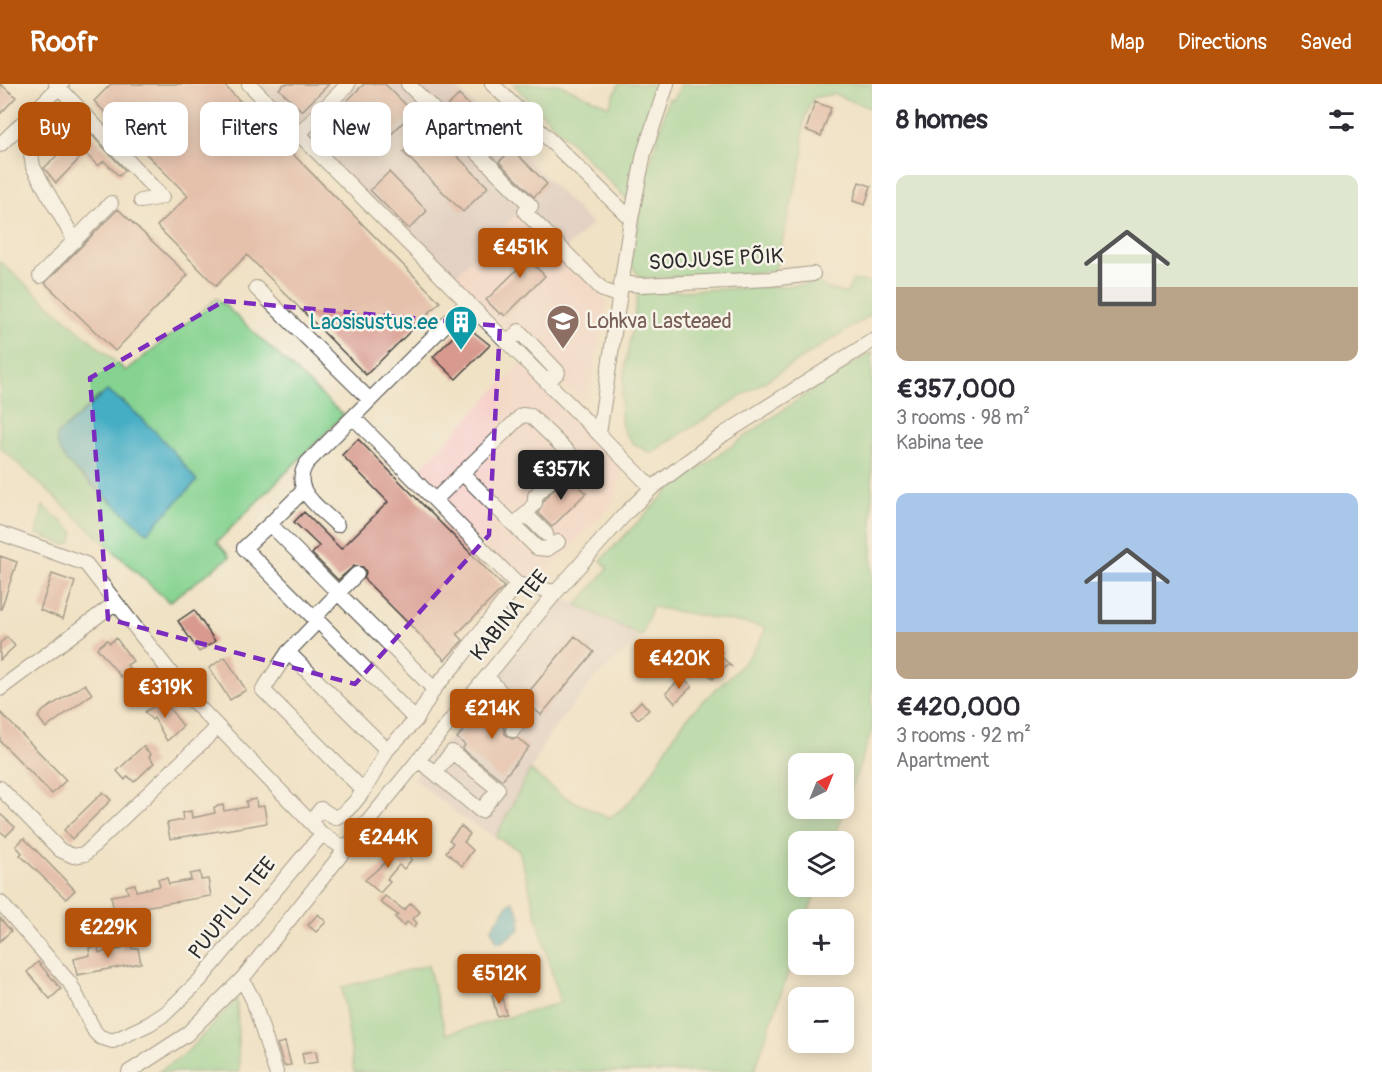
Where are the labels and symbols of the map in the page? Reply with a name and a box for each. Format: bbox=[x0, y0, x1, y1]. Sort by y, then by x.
pin: €451K bbox=[478, 228, 562, 279]
street label: SOOJUSE PÕIK bbox=[648, 242, 784, 277]
school or university icon: Lohkva Lasteaed bbox=[545, 303, 581, 350]
building icon: Laosisustus.ee bbox=[443, 304, 479, 351]
place label: Lohkva Lasteaed bbox=[586, 308, 732, 335]
place label: Laosisustus.ee bbox=[309, 309, 439, 336]
pin: €357K bbox=[519, 450, 603, 501]
street label: KABINA TEE bbox=[464, 564, 554, 666]
pin: €420K bbox=[637, 639, 721, 690]
pin: €319K bbox=[123, 668, 207, 719]
pin: €214K bbox=[450, 689, 534, 740]
north arrow bbox=[788, 753, 854, 819]
pin: €244K bbox=[346, 818, 430, 869]
street label: PUUPILLI TEE bbox=[183, 851, 282, 965]
pin: €229K bbox=[66, 908, 150, 959]
pin: €512K bbox=[457, 954, 541, 1005]

